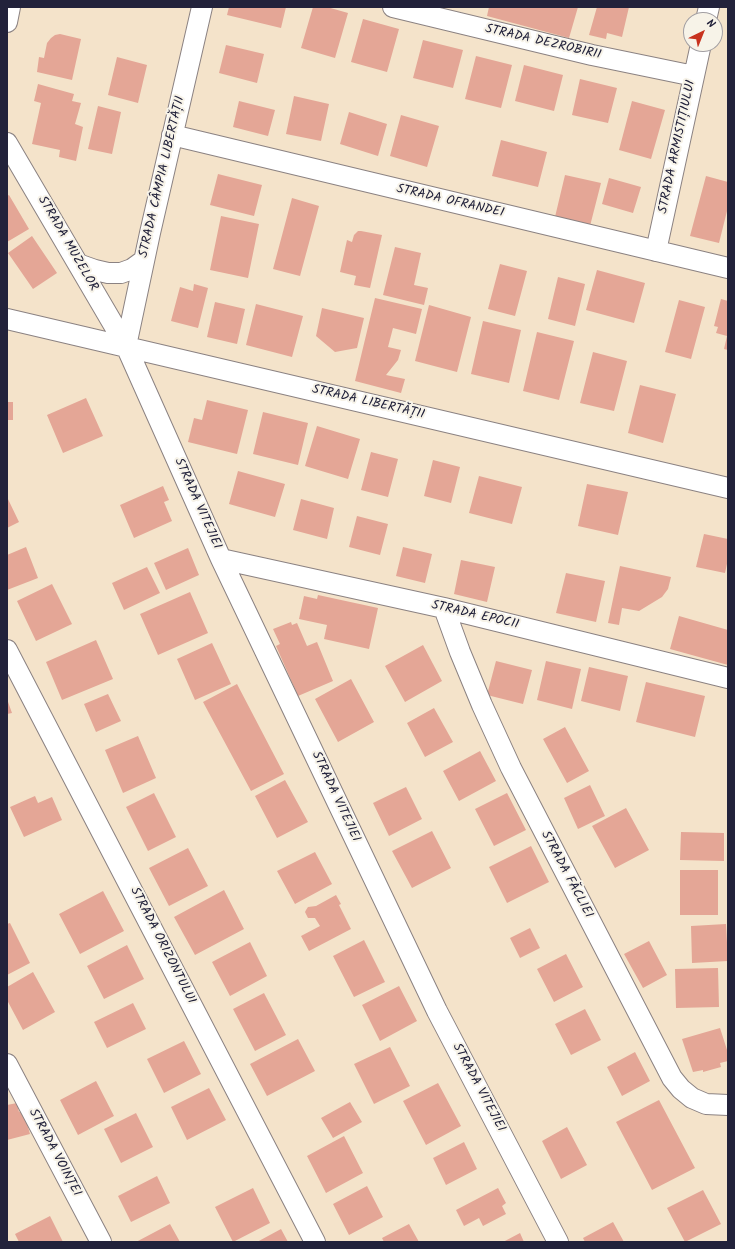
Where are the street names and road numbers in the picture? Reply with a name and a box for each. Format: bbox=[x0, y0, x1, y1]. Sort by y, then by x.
street label: STRADA DEZROBIRII bbox=[484, 22, 602, 64]
street label: STRADA ARMISTIȚIULUI bbox=[656, 79, 700, 215]
street label: STRADA CÂMPIA LIBERTĂȚII bbox=[137, 95, 189, 259]
street label: STRADA OFRANDEI bbox=[395, 182, 505, 222]
street label: STRADA MUZELOR bbox=[33, 194, 101, 294]
street label: STRADA LIBERTĂȚII bbox=[310, 382, 426, 424]
street label: STRADA VITEJIEI bbox=[170, 456, 224, 552]
street label: STRADA EPOCII bbox=[430, 598, 520, 634]
street label: STRADA VITEJIEI bbox=[307, 749, 363, 845]
street label: STRADA FĂCLIEI bbox=[537, 829, 595, 921]
street label: STRADA ORIZONTULUI bbox=[126, 885, 198, 1007]
street label: STRADA VITEJIEI bbox=[448, 1041, 508, 1135]
street label: STRADA VOINȚEI bbox=[24, 1107, 84, 1199]

